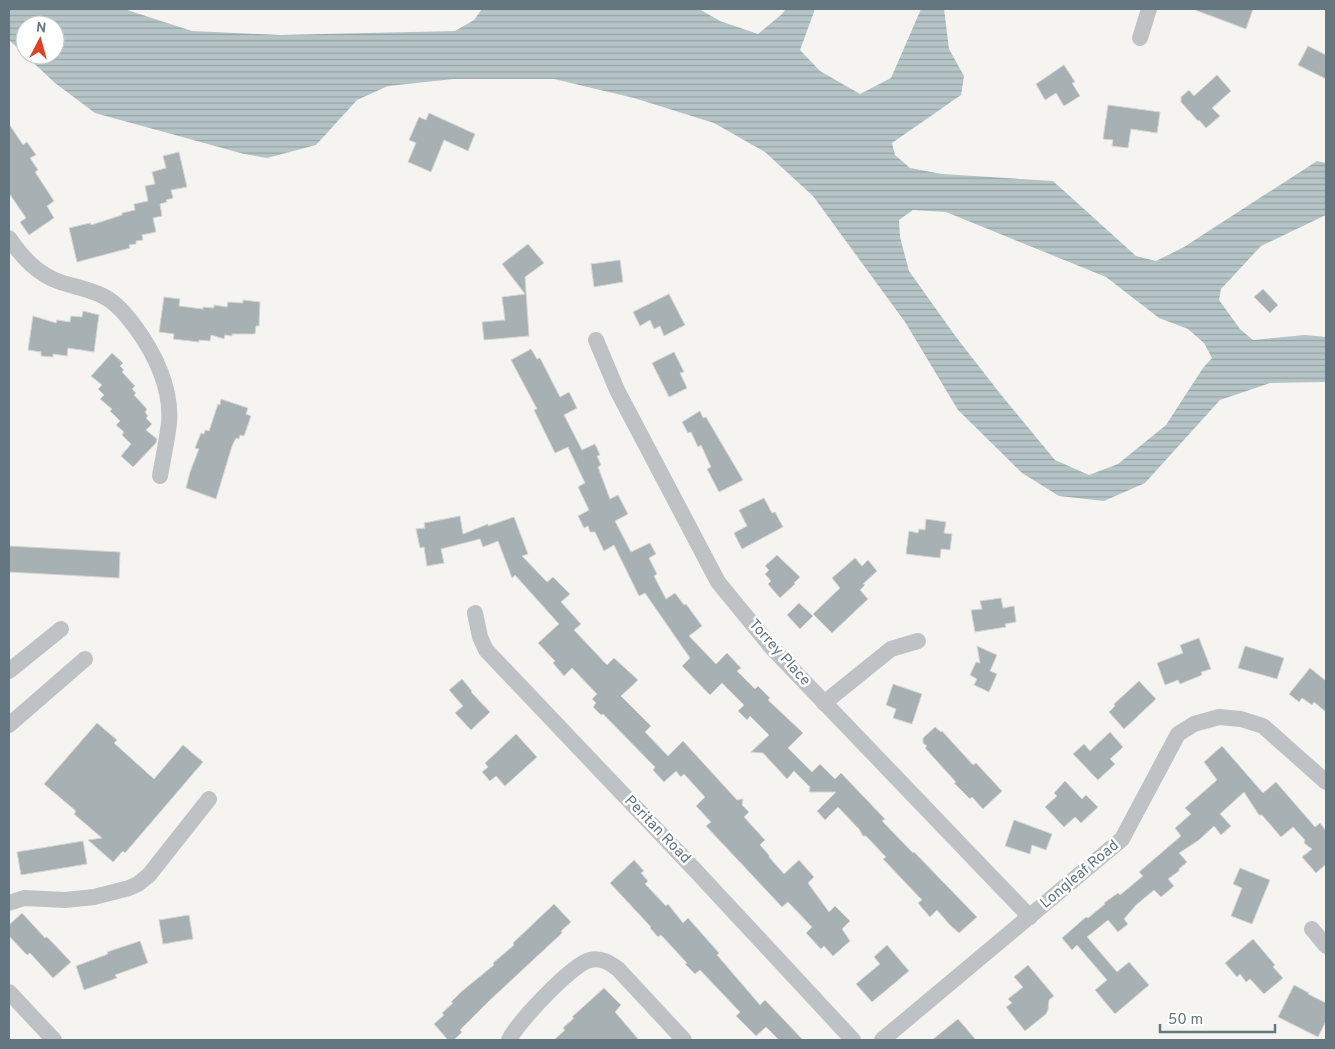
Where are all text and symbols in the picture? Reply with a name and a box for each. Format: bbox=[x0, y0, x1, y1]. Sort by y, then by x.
north arrow bbox=[15, 15, 65, 65]
text: N bbox=[35, 20, 47, 38]
street label: Torrey Place bbox=[744, 616, 814, 690]
street label: Peritan Road bbox=[620, 792, 694, 868]
street label: Longleaf Road bbox=[1037, 837, 1123, 913]
scale bar bbox=[1160, 1002, 1275, 1034]
text: 50 m bbox=[1168, 1011, 1203, 1030]

